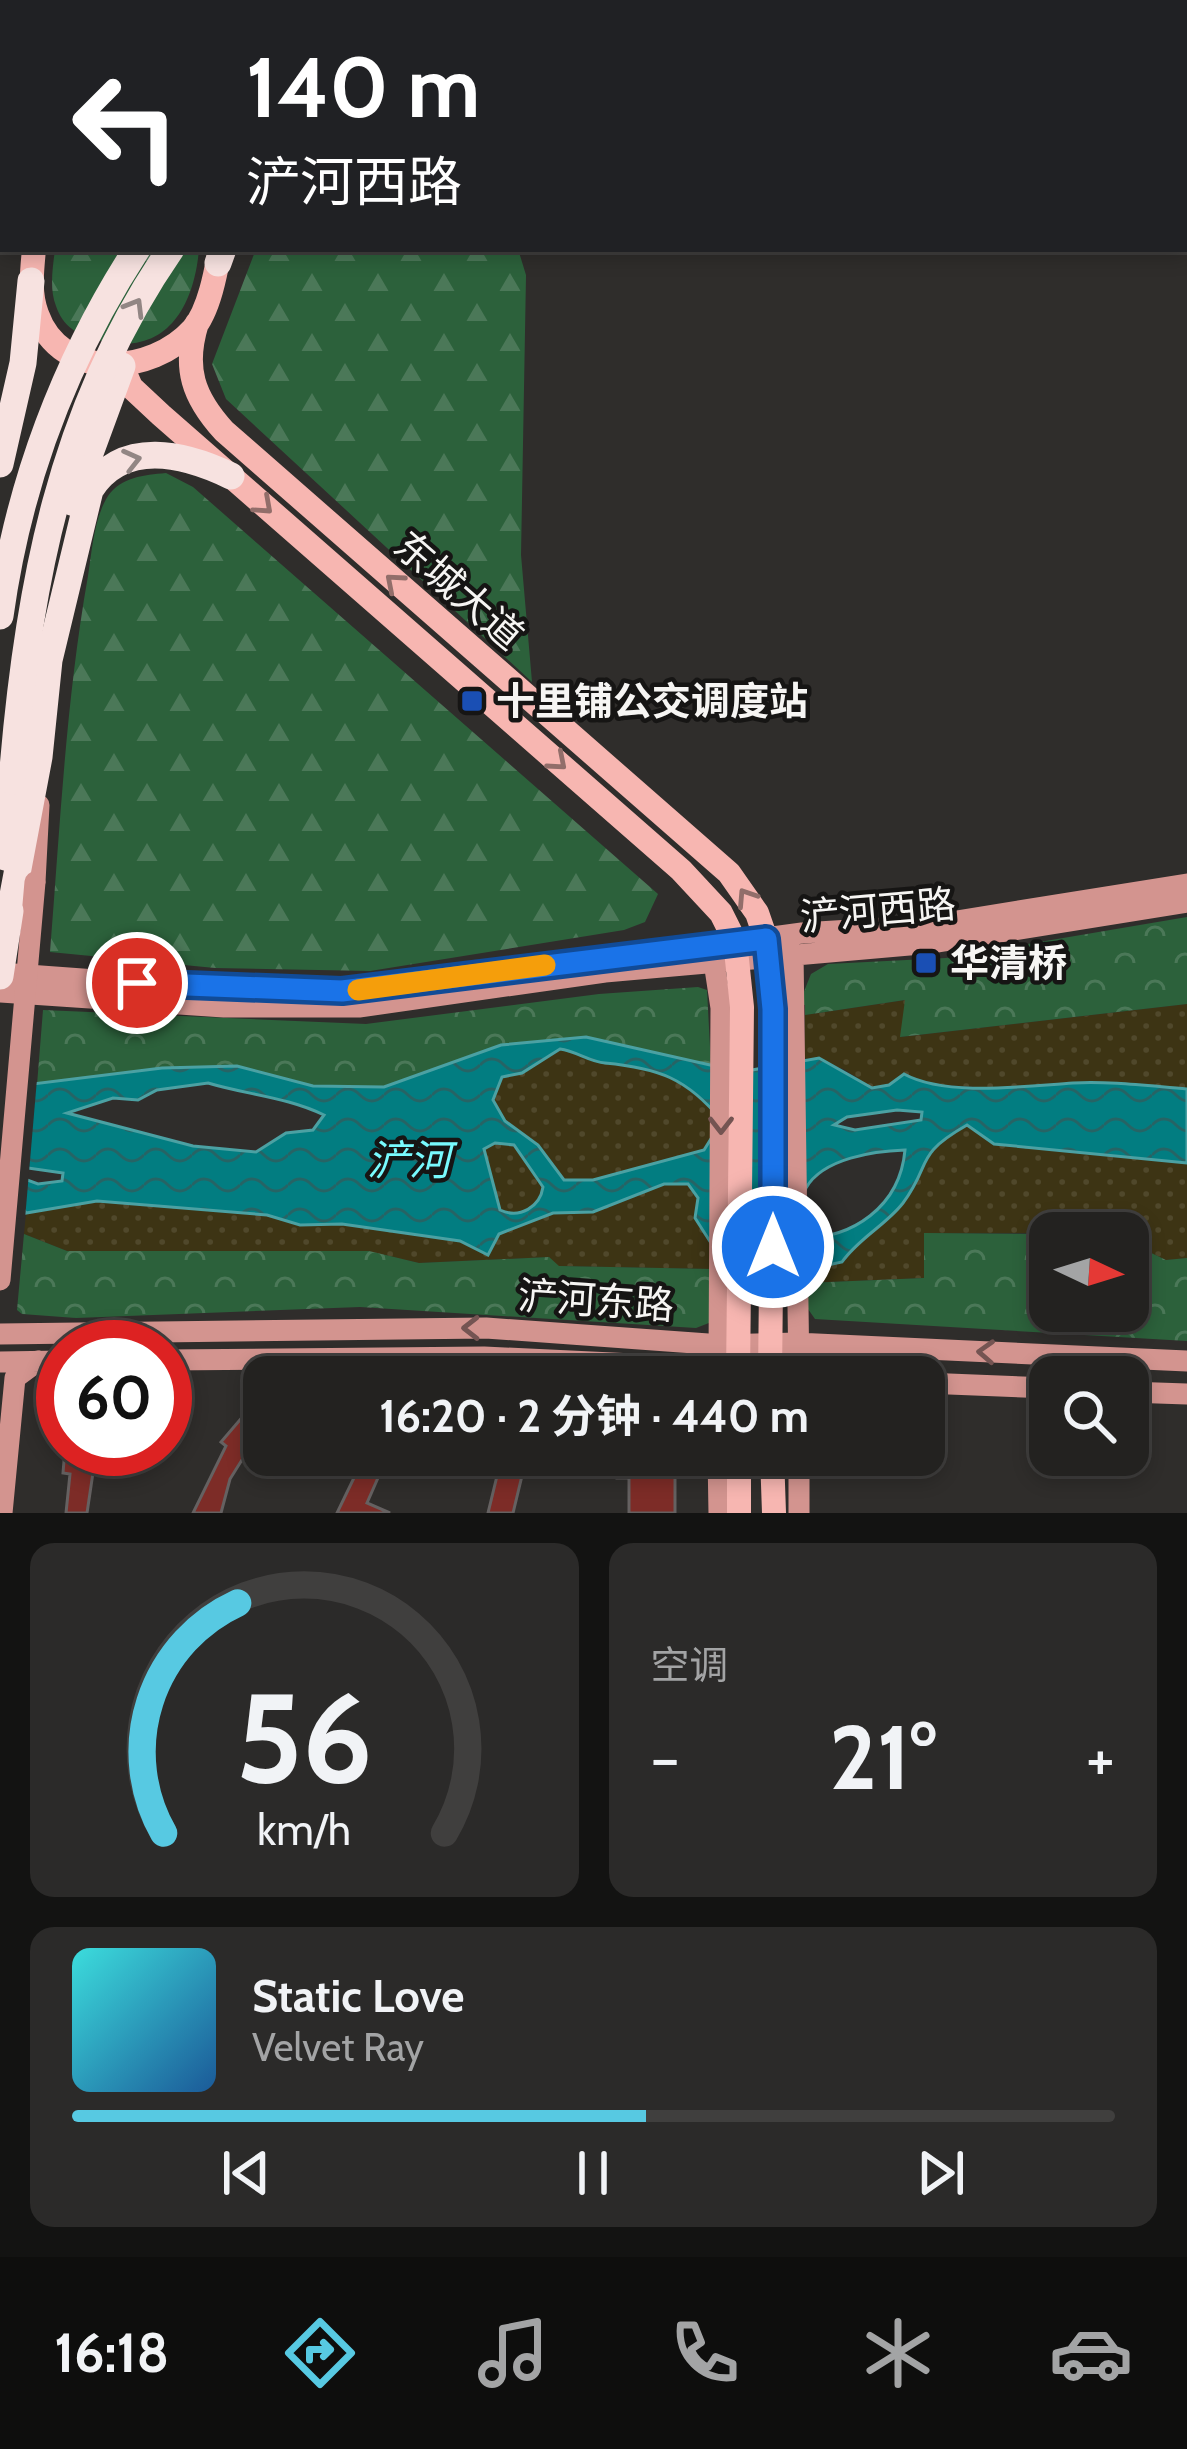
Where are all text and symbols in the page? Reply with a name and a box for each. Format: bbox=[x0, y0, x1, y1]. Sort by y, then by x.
text: 140 m bbox=[246, 36, 480, 138]
icon: left bbox=[48, 48, 204, 204]
text: 浐河西路 bbox=[246, 149, 462, 215]
one-way arrow bbox=[120, 298, 143, 320]
one-way arrow bbox=[121, 449, 142, 474]
one-way arrow bbox=[250, 492, 272, 513]
street label: 东城大道 bbox=[384, 521, 534, 659]
one-way arrow bbox=[386, 574, 408, 596]
place label: 十里铺公交调度站 bbox=[496, 677, 808, 725]
marker: 十里铺公交调度站 bbox=[459, 688, 485, 714]
one-way arrow bbox=[544, 748, 566, 769]
street label: 浐河西路 bbox=[798, 879, 958, 941]
one-way arrow bbox=[738, 889, 760, 911]
pin bbox=[86, 932, 188, 1034]
place label: 华清桥 bbox=[950, 939, 1067, 987]
icon: arrive bbox=[104, 950, 170, 1016]
marker: 华清桥 bbox=[913, 950, 939, 976]
one-way arrow bbox=[708, 1116, 734, 1135]
water label: 浐河 bbox=[367, 1134, 458, 1186]
position arrow bbox=[710, 1184, 836, 1310]
north arrow bbox=[1029, 1212, 1149, 1332]
map controls bbox=[1029, 1212, 1149, 1476]
street label: 浐河东路 bbox=[517, 1271, 675, 1329]
one-way arrow bbox=[461, 1315, 479, 1341]
speed limit sign: 60 bbox=[36, 1320, 192, 1476]
one-way arrow bbox=[976, 1339, 995, 1365]
button: search bbox=[1029, 1356, 1149, 1476]
text: 16:20 · 2 分钟 · 440 m bbox=[379, 1389, 809, 1443]
text: 空调 bbox=[651, 1641, 729, 1689]
text: 56 bbox=[236, 1662, 373, 1813]
text: 21° bbox=[829, 1702, 936, 1812]
text: − bbox=[651, 1717, 680, 1798]
text: + bbox=[1086, 1717, 1115, 1798]
text: km/h bbox=[257, 1804, 351, 1856]
text: Static Love bbox=[252, 1969, 465, 2023]
text: Velvet Ray bbox=[252, 2023, 424, 2071]
icon: previous bbox=[213, 2140, 279, 2206]
icon: pause bbox=[560, 2140, 626, 2206]
icon: next bbox=[908, 2140, 974, 2206]
icon: directions bbox=[278, 2311, 362, 2395]
icon: music bbox=[471, 2311, 555, 2395]
icon: phone bbox=[663, 2311, 747, 2395]
icon: climate bbox=[856, 2311, 940, 2395]
icon: car bbox=[1049, 2311, 1133, 2395]
text: 16:18 bbox=[54, 2320, 169, 2386]

